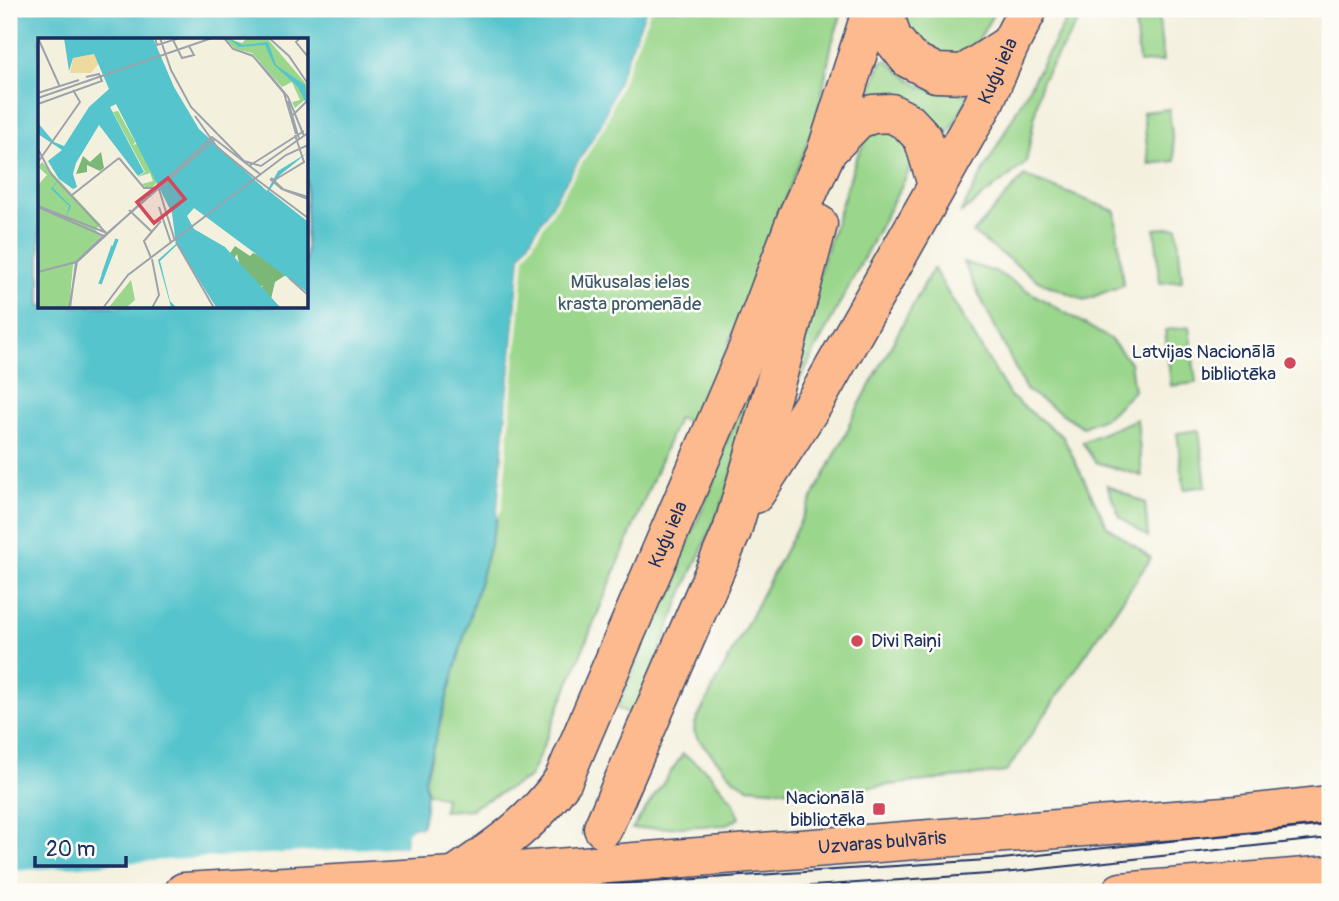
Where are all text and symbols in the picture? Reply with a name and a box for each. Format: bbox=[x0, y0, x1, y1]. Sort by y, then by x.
street label: Kuģu iela bbox=[973, 34, 1023, 108]
inset map bbox=[38, 38, 308, 308]
park label: Mūkusalas ielas krasta promenāde bbox=[559, 270, 702, 316]
place label: Latvijas Nacionālā bibliotēka bbox=[1132, 340, 1276, 386]
marker: Latvijas Nacionālā bibliotēka bbox=[1282, 355, 1298, 371]
street label: Kuģu iela bbox=[643, 497, 693, 572]
place label: Divi Raiņi bbox=[871, 629, 941, 653]
marker: Divi Raiņi bbox=[849, 633, 865, 649]
place label: Nacionālā bibliotēka bbox=[785, 786, 865, 832]
marker: Nacionālā bibliotēka bbox=[871, 801, 887, 817]
scale bar bbox=[35, 824, 126, 868]
street label: Uzvaras bulvāris bbox=[817, 826, 948, 860]
text: 20 m bbox=[46, 836, 95, 863]

